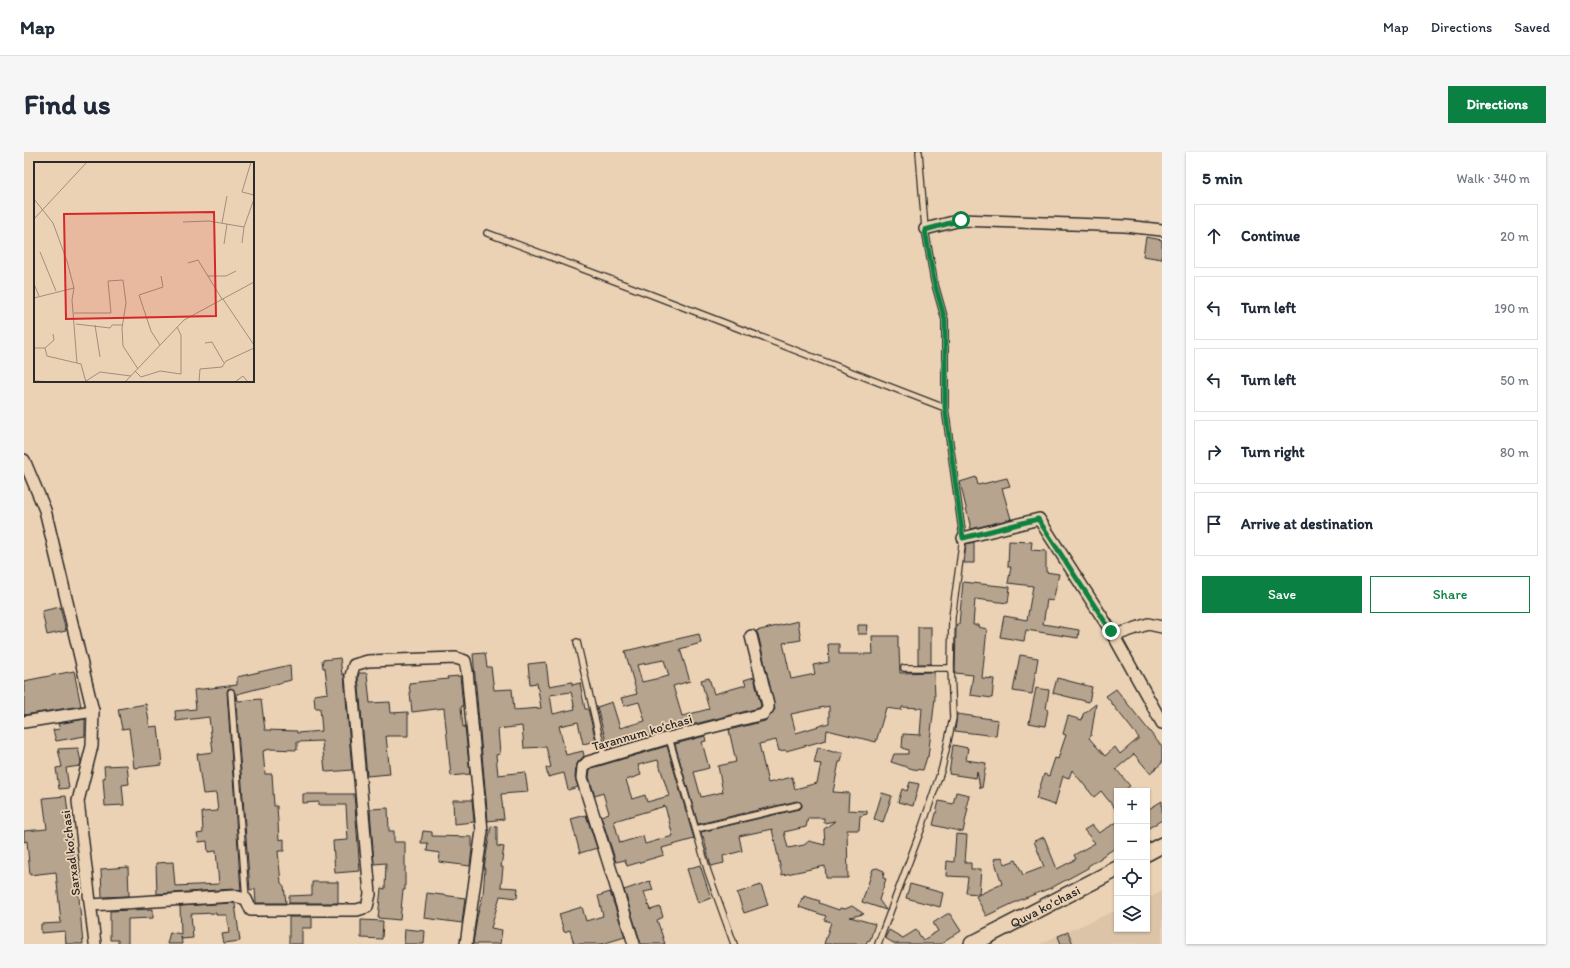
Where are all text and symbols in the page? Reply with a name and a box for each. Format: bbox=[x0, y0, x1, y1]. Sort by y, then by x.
text: Map bbox=[20, 16, 55, 39]
text: Map bbox=[1383, 19, 1409, 36]
text: Directions bbox=[1431, 19, 1492, 36]
text: Saved bbox=[1514, 19, 1550, 36]
button: Directions bbox=[1448, 86, 1546, 123]
text: Find us bbox=[24, 87, 111, 121]
inset map bbox=[34, 162, 254, 382]
text: 5 min bbox=[1202, 168, 1242, 188]
text: Walk · 340 m bbox=[1457, 171, 1530, 186]
route start bbox=[952, 211, 970, 229]
icon: ahead bbox=[1203, 225, 1225, 247]
text: Continue bbox=[1241, 227, 1300, 245]
text: 20 m bbox=[1500, 229, 1529, 244]
icon: left bbox=[1203, 297, 1225, 319]
text: Turn left bbox=[1241, 299, 1296, 317]
text: 190 m bbox=[1494, 301, 1529, 316]
icon: left bbox=[1203, 369, 1225, 391]
text: Turn left bbox=[1241, 371, 1296, 389]
text: 50 m bbox=[1500, 373, 1529, 388]
icon: right bbox=[1203, 441, 1225, 463]
text: Turn right bbox=[1241, 443, 1305, 461]
text: 80 m bbox=[1500, 445, 1529, 460]
icon: arrive bbox=[1203, 513, 1225, 535]
text: Arrive at destination bbox=[1241, 515, 1373, 533]
button: Save bbox=[1202, 576, 1362, 613]
button: Share bbox=[1370, 576, 1530, 613]
route end bbox=[1102, 622, 1120, 640]
street label: Tarannum koʻchasi bbox=[590, 711, 694, 754]
map controls bbox=[1114, 788, 1150, 932]
button: + bbox=[1114, 788, 1150, 824]
street label: Sarxad koʻchasi bbox=[58, 809, 83, 897]
button: − bbox=[1114, 824, 1150, 860]
button: locate bbox=[1114, 860, 1150, 896]
street label: Quva ko'chasi bbox=[1008, 883, 1083, 931]
button: layers bbox=[1114, 896, 1150, 932]

